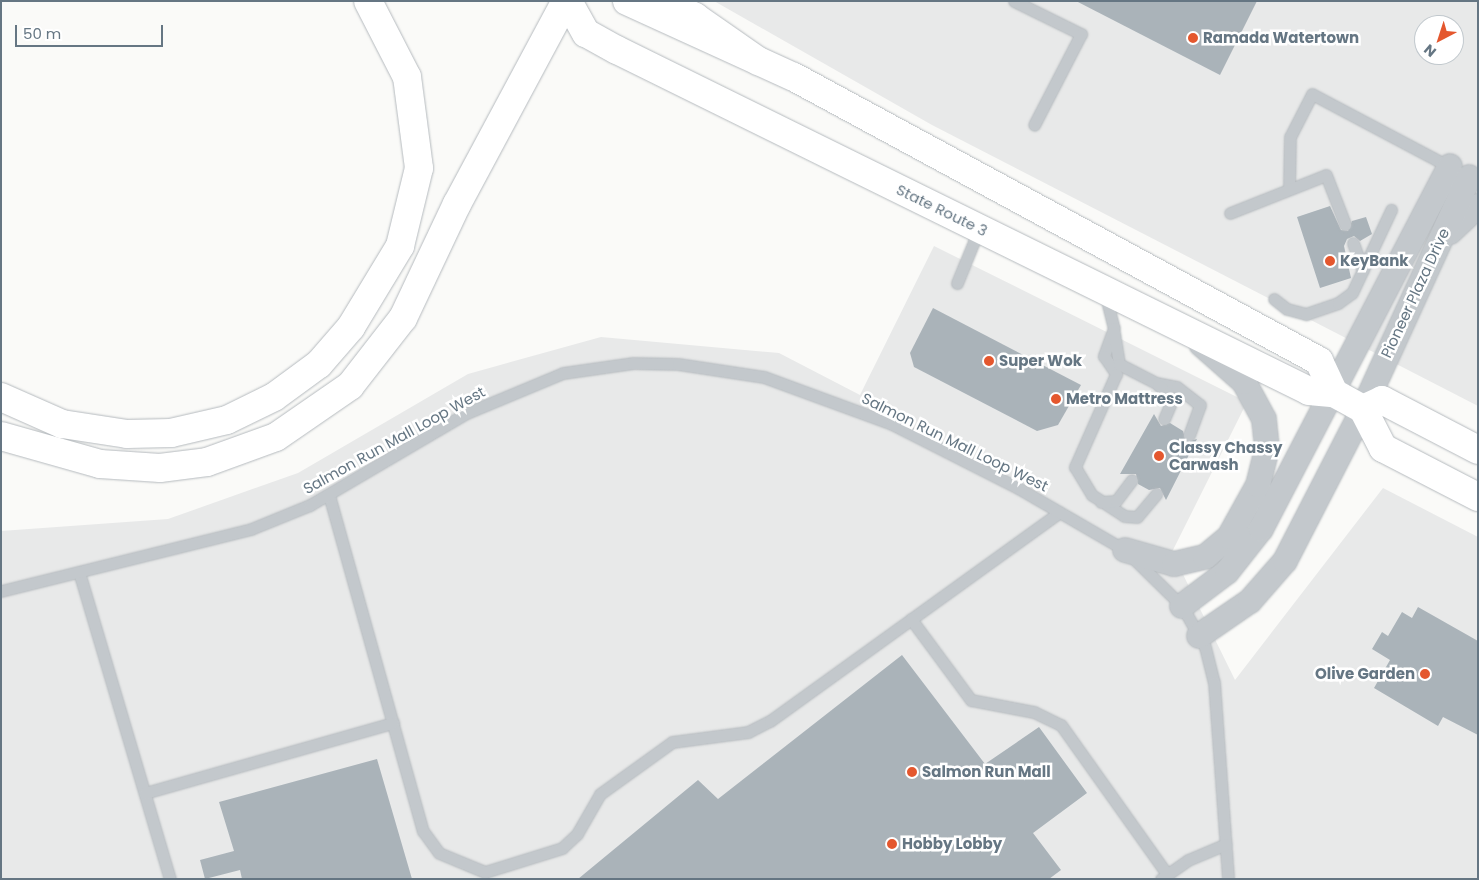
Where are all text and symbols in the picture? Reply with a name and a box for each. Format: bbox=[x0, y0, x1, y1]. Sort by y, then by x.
scale bar bbox=[18, 15, 165, 47]
north arrow bbox=[1414, 15, 1464, 65]
text: 50 m bbox=[23, 23, 61, 44]
place label: Ramada Watertown bbox=[1203, 29, 1359, 47]
marker: Ramada Watertown bbox=[1187, 32, 1199, 44]
text: N bbox=[1420, 40, 1440, 62]
street label: State Route 3 bbox=[894, 180, 990, 240]
street label: Pioneer Plaza Drive bbox=[1377, 225, 1453, 361]
place label: KeyBank bbox=[1340, 252, 1409, 270]
marker: KeyBank bbox=[1324, 255, 1336, 267]
place label: Super Wok bbox=[999, 352, 1082, 370]
marker: Super Wok bbox=[983, 355, 995, 367]
street label: Salmon Run Mall Loop West bbox=[300, 382, 488, 498]
street label: Salmon Run Mall Loop West bbox=[859, 389, 1051, 495]
place label: Metro Mattress bbox=[1066, 390, 1183, 408]
marker: Metro Mattress bbox=[1050, 393, 1062, 405]
place label: Classy Chassy Carwash bbox=[1169, 438, 1282, 473]
marker: Classy Chassy Carwash bbox=[1153, 450, 1165, 462]
place label: Olive Garden bbox=[1315, 665, 1415, 683]
marker: Olive Garden bbox=[1419, 668, 1431, 680]
place label: Salmon Run Mall bbox=[922, 763, 1051, 781]
marker: Salmon Run Mall bbox=[906, 766, 918, 778]
place label: Hobby Lobby bbox=[902, 835, 1002, 853]
marker: Hobby Lobby bbox=[886, 838, 898, 850]

